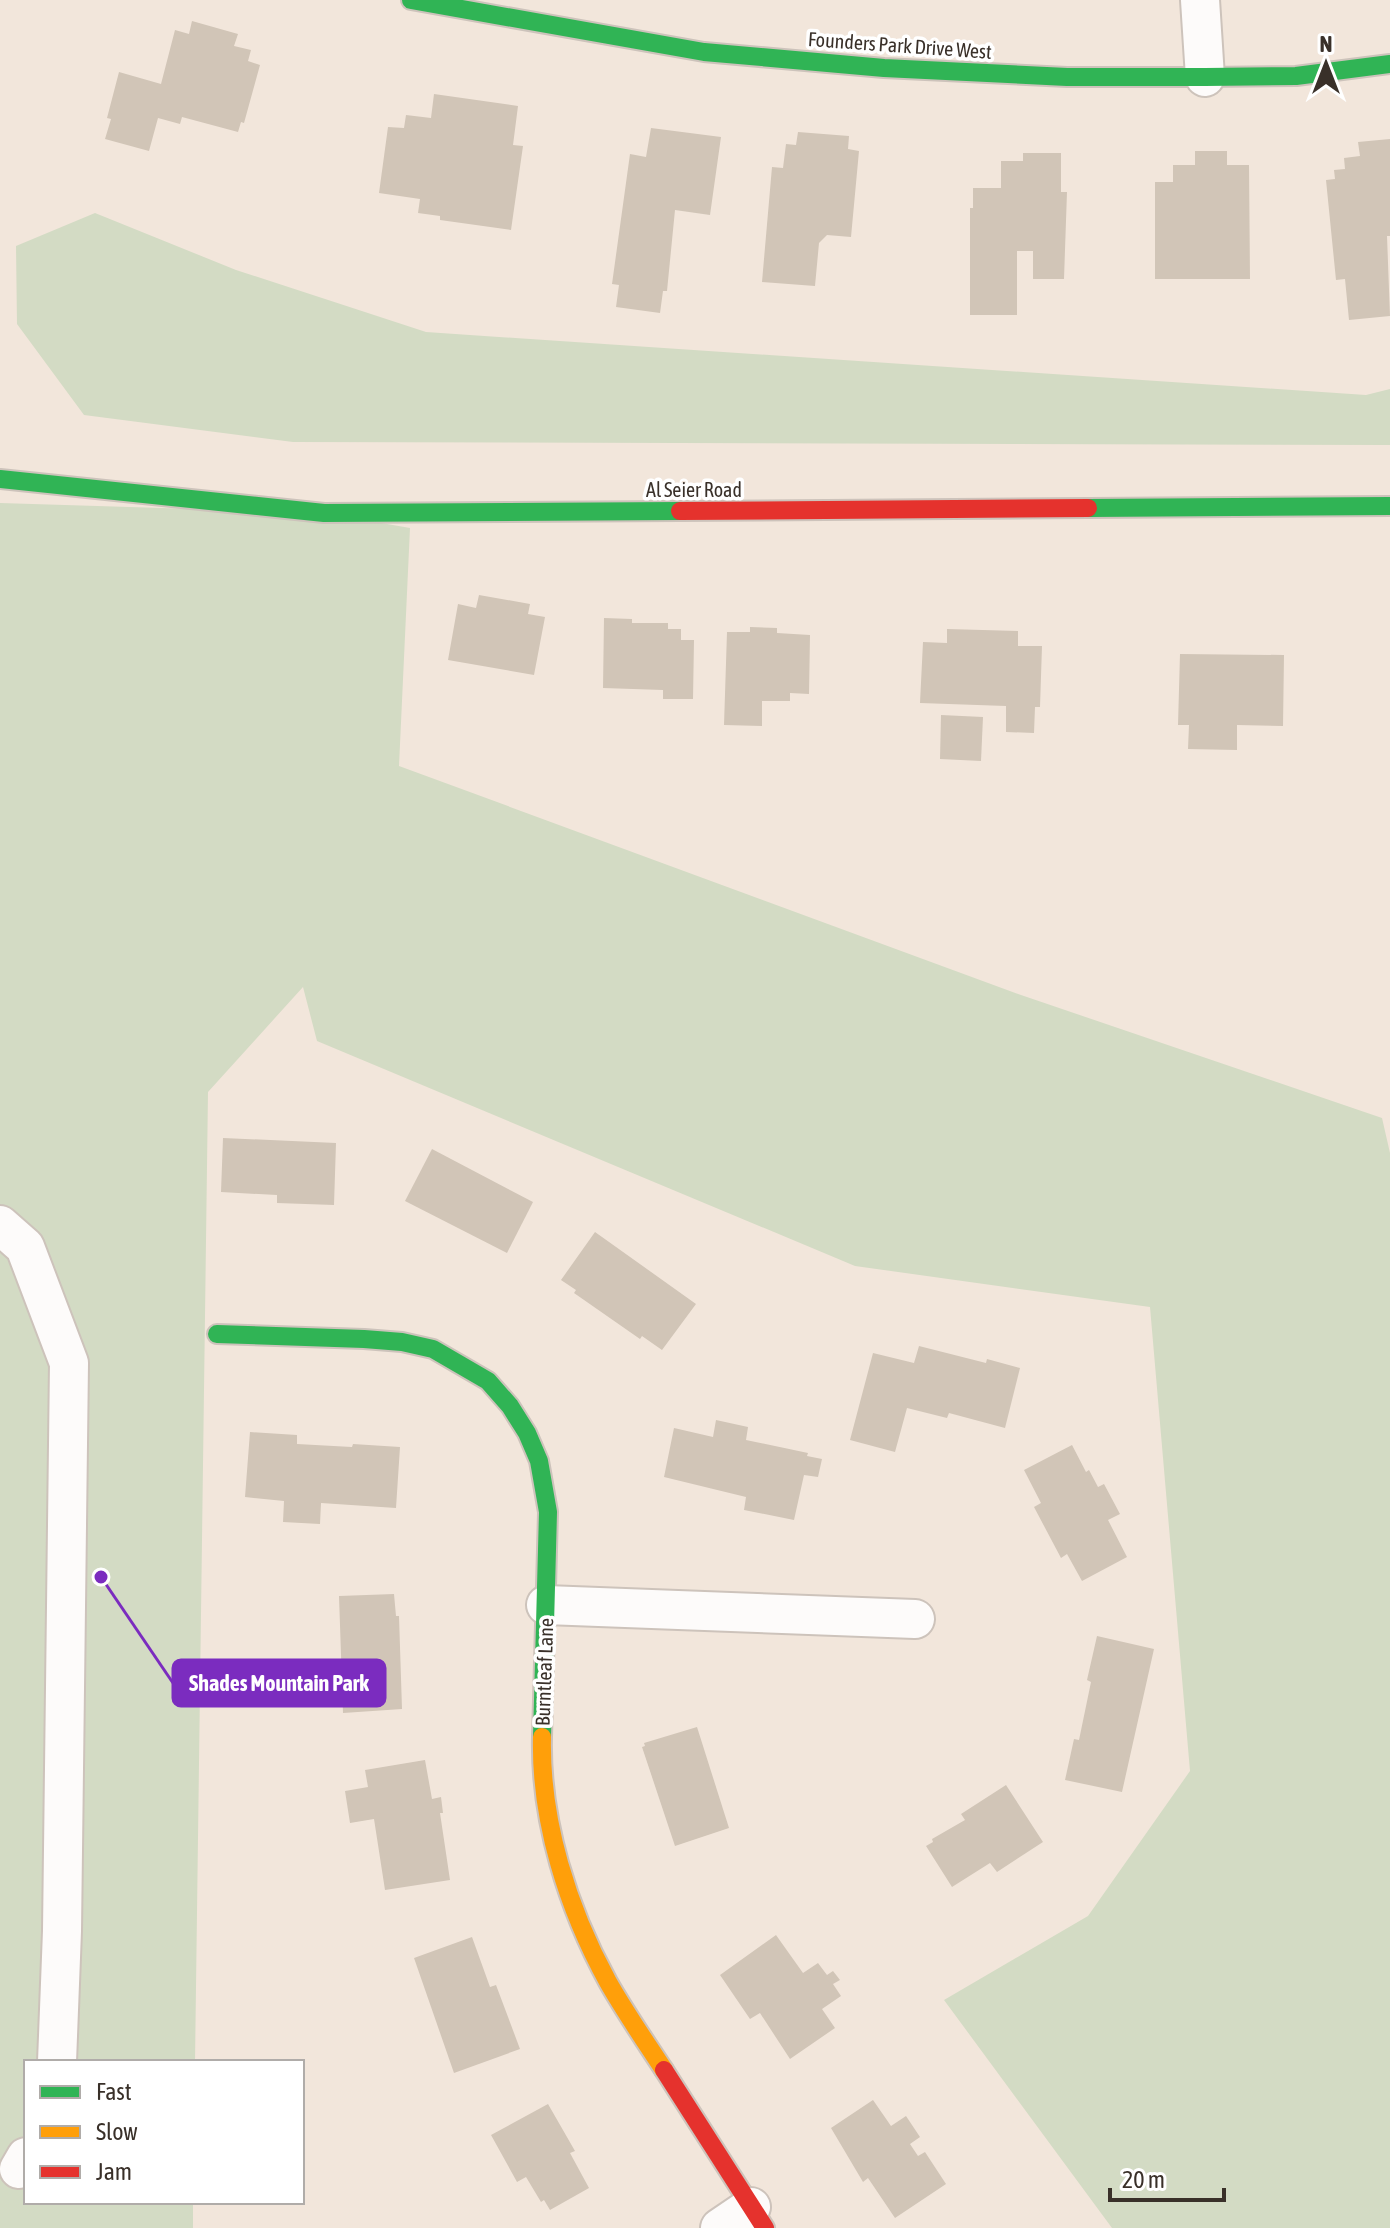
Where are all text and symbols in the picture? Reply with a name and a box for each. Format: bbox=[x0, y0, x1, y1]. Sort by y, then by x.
north arrow bbox=[1286, 24, 1366, 104]
street label: Founders Park Drive West bbox=[807, 27, 993, 63]
text: N bbox=[1320, 31, 1332, 57]
street label: Al Seier Road bbox=[646, 478, 742, 501]
street label: Burntleaf Lane bbox=[531, 1618, 557, 1726]
callout: Shades Mountain Park bbox=[173, 1660, 385, 1706]
text: Shades Mountain Park bbox=[189, 1670, 369, 1696]
legend bbox=[24, 2060, 304, 2204]
text: Fast bbox=[96, 2078, 132, 2105]
text: Slow bbox=[96, 2118, 138, 2145]
scale bar bbox=[1110, 2152, 1224, 2202]
text: Jam bbox=[96, 2158, 132, 2185]
text: 20 m bbox=[1122, 2166, 1165, 2193]

